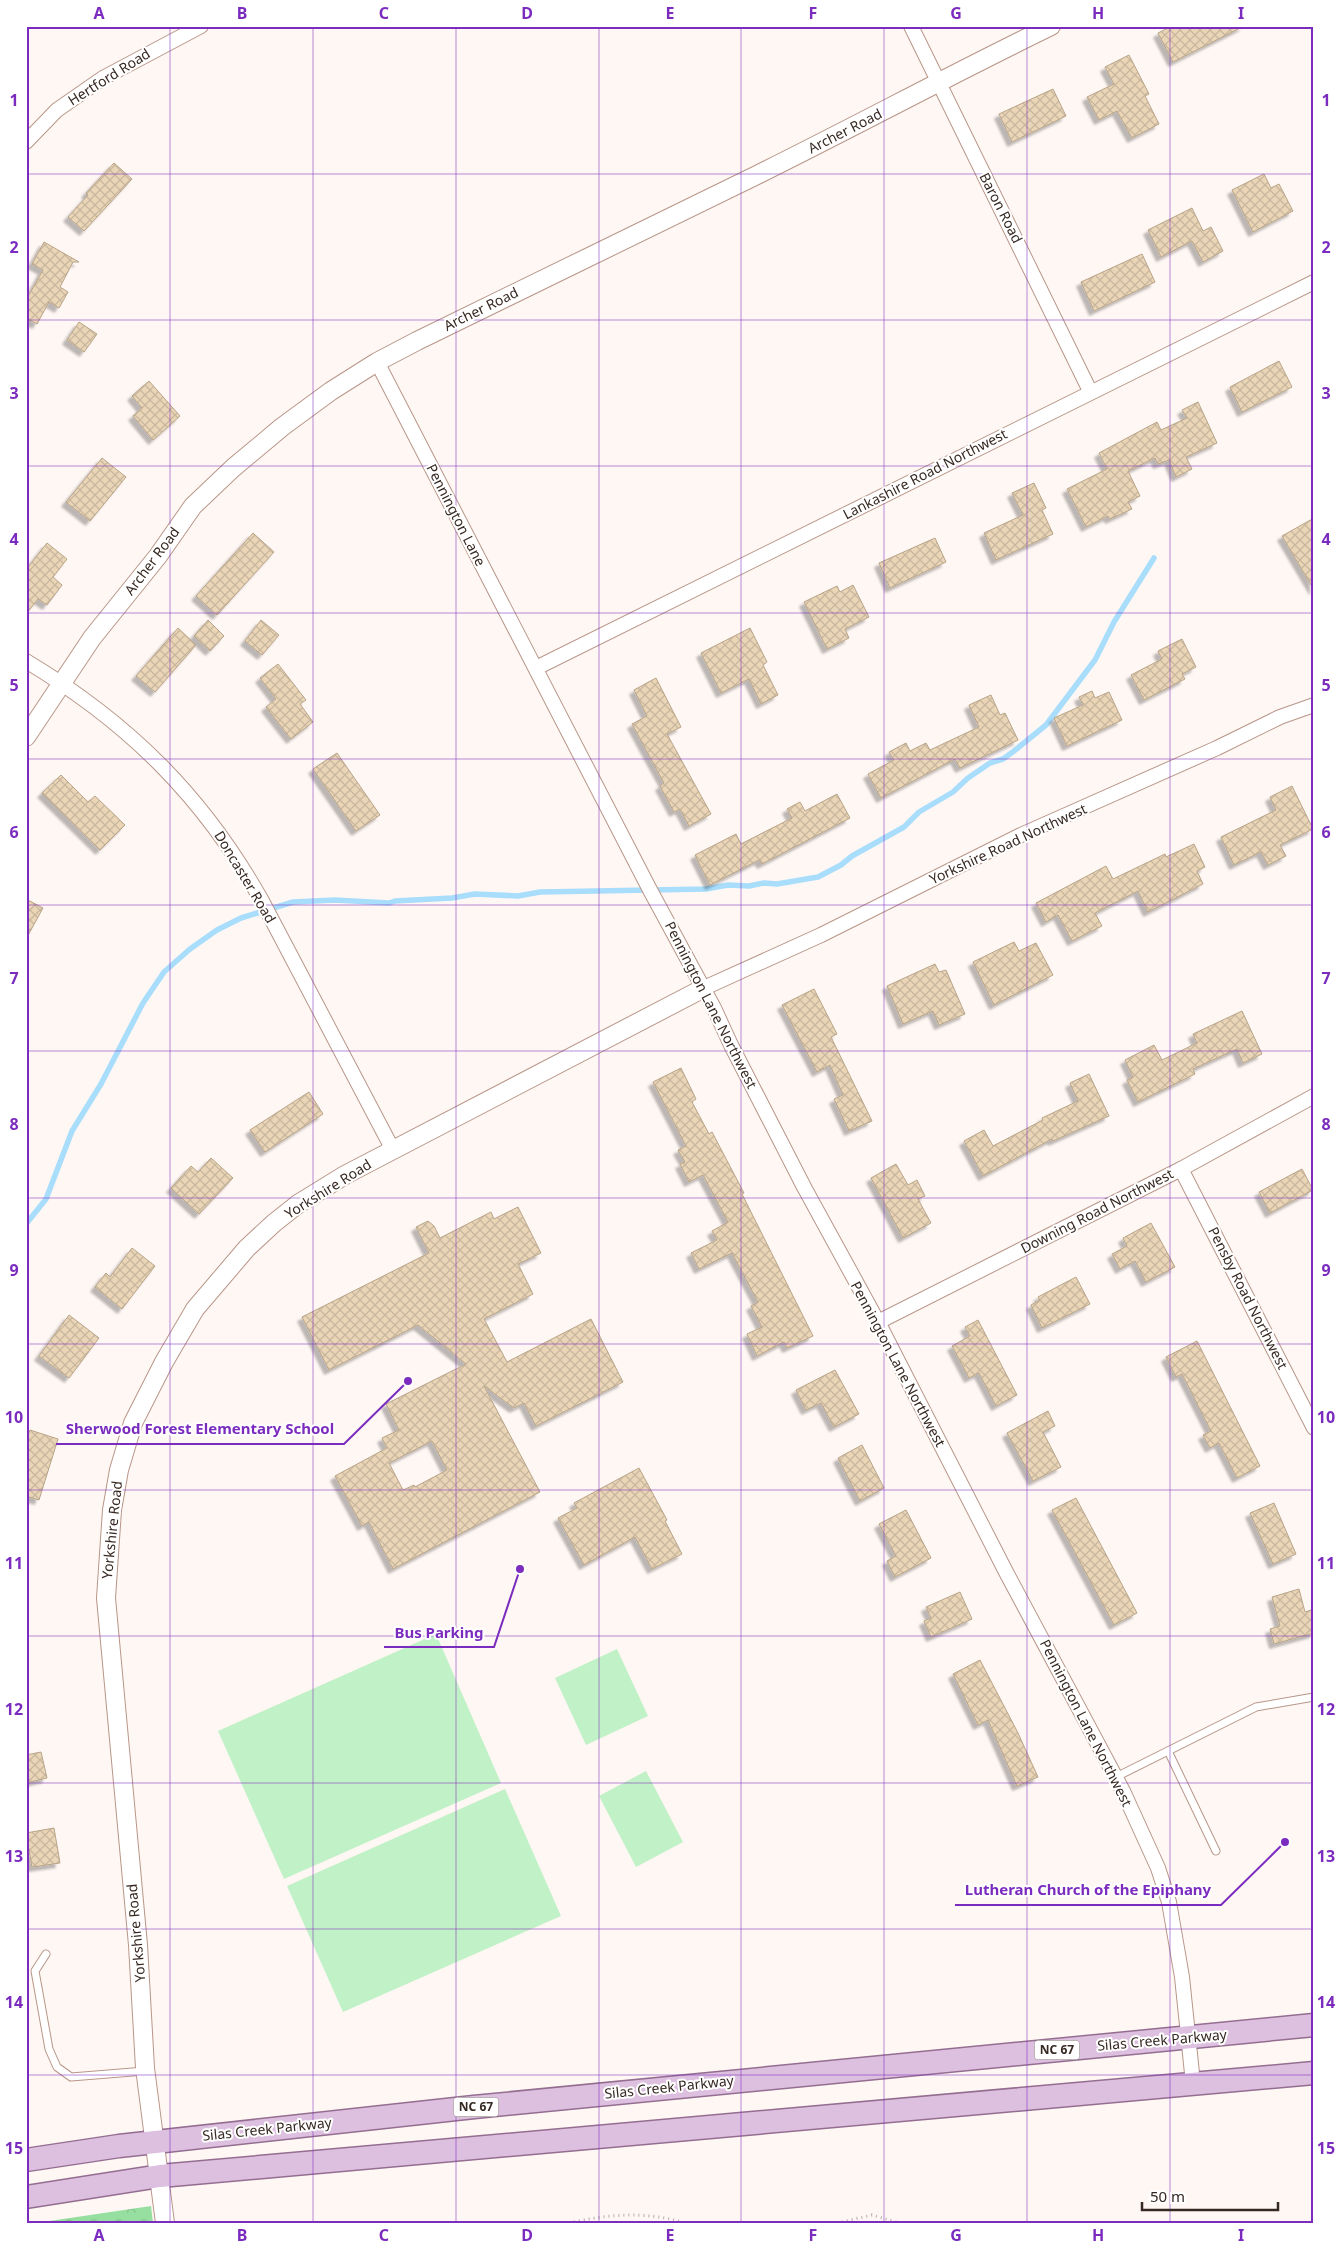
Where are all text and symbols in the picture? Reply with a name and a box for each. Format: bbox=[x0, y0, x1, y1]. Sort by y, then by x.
text: A bbox=[93, 2, 105, 24]
text: B bbox=[237, 2, 247, 24]
text: C bbox=[379, 2, 389, 24]
text: D bbox=[521, 2, 533, 24]
text: E bbox=[666, 2, 675, 24]
text: F bbox=[809, 2, 817, 24]
text: G bbox=[950, 2, 962, 24]
text: H bbox=[1092, 2, 1104, 24]
text: I bbox=[1238, 2, 1244, 24]
street label: Hertford Road bbox=[64, 44, 154, 109]
text: 1 bbox=[9, 89, 19, 111]
text: 1 bbox=[1321, 89, 1331, 111]
street label: Archer Road bbox=[804, 104, 885, 157]
street label: Baron Road bbox=[976, 169, 1027, 246]
text: 2 bbox=[9, 236, 19, 258]
text: 2 bbox=[1321, 236, 1331, 258]
street label: Archer Road bbox=[440, 282, 521, 335]
text: 3 bbox=[9, 382, 19, 404]
text: 3 bbox=[1321, 382, 1331, 404]
street label: Lankashire Road Northwest bbox=[839, 424, 1010, 523]
street label: Pennington Lane bbox=[423, 461, 490, 569]
street label: Archer Road bbox=[120, 523, 183, 599]
text: 4 bbox=[9, 528, 19, 550]
text: 4 bbox=[1321, 528, 1331, 550]
text: 5 bbox=[9, 674, 19, 696]
text: 5 bbox=[1321, 674, 1331, 696]
street label: Yorkshire Road Northwest bbox=[926, 799, 1090, 888]
text: 6 bbox=[9, 821, 19, 843]
text: 6 bbox=[1321, 821, 1331, 843]
street label: Doncaster Road bbox=[210, 827, 281, 926]
street label: Pennington Lane Northwest bbox=[661, 918, 762, 1092]
text: 7 bbox=[9, 967, 19, 989]
text: 7 bbox=[1321, 967, 1331, 989]
text: 8 bbox=[9, 1113, 19, 1135]
text: 8 bbox=[1321, 1113, 1331, 1135]
street label: Yorkshire Road bbox=[281, 1154, 375, 1223]
street label: Downing Road Northwest bbox=[1017, 1164, 1176, 1257]
street label: Pensby Road Northwest bbox=[1204, 1223, 1293, 1372]
text: 9 bbox=[9, 1259, 19, 1281]
text: 9 bbox=[1321, 1259, 1331, 1281]
street label: Pennington Lane Northwest bbox=[847, 1278, 950, 1450]
text: 10 bbox=[5, 1406, 23, 1428]
text: 10 bbox=[1317, 1406, 1335, 1428]
callout: Sherwood Forest Elementary School bbox=[56, 1414, 344, 1444]
text: Sherwood Forest Elementary School bbox=[66, 1418, 334, 1438]
street label: Yorkshire Road bbox=[97, 1480, 126, 1580]
text: 11 bbox=[5, 1552, 23, 1574]
text: 11 bbox=[1317, 1552, 1335, 1574]
callout: Bus Parking bbox=[384, 1617, 494, 1647]
text: Bus Parking bbox=[394, 1622, 484, 1642]
street label: Pennington Lane Northwest bbox=[1036, 1636, 1137, 1810]
text: 12 bbox=[5, 1698, 23, 1720]
text: 12 bbox=[1317, 1698, 1335, 1720]
text: 13 bbox=[5, 1845, 23, 1867]
text: 13 bbox=[1317, 1845, 1335, 1867]
callout: Lutheran Church of the Epiphany bbox=[955, 1875, 1221, 1905]
text: Lutheran Church of the Epiphany bbox=[965, 1879, 1212, 1899]
street label: Yorkshire Road bbox=[122, 1883, 149, 1983]
text: 14 bbox=[5, 1991, 23, 2013]
text: 14 bbox=[1317, 1991, 1335, 2013]
street label: Silas Creek Parkway bbox=[1096, 2024, 1228, 2055]
road number: NC 67 bbox=[1034, 2040, 1080, 2060]
street label: Silas Creek Parkway bbox=[603, 2070, 735, 2103]
road number: NC 67 bbox=[454, 2098, 498, 2116]
street label: Silas Creek Parkway bbox=[201, 2112, 333, 2145]
text: 15 bbox=[5, 2137, 23, 2159]
text: 15 bbox=[1317, 2137, 1335, 2159]
scale bar bbox=[1142, 2179, 1279, 2211]
text: 50 m bbox=[1150, 2186, 1185, 2206]
text: A bbox=[93, 2224, 105, 2246]
text: B bbox=[237, 2224, 247, 2246]
text: C bbox=[379, 2224, 389, 2246]
text: D bbox=[521, 2224, 533, 2246]
text: E bbox=[666, 2224, 675, 2246]
text: F bbox=[809, 2224, 817, 2246]
text: G bbox=[950, 2224, 962, 2246]
text: H bbox=[1092, 2224, 1104, 2246]
text: I bbox=[1238, 2224, 1244, 2246]

